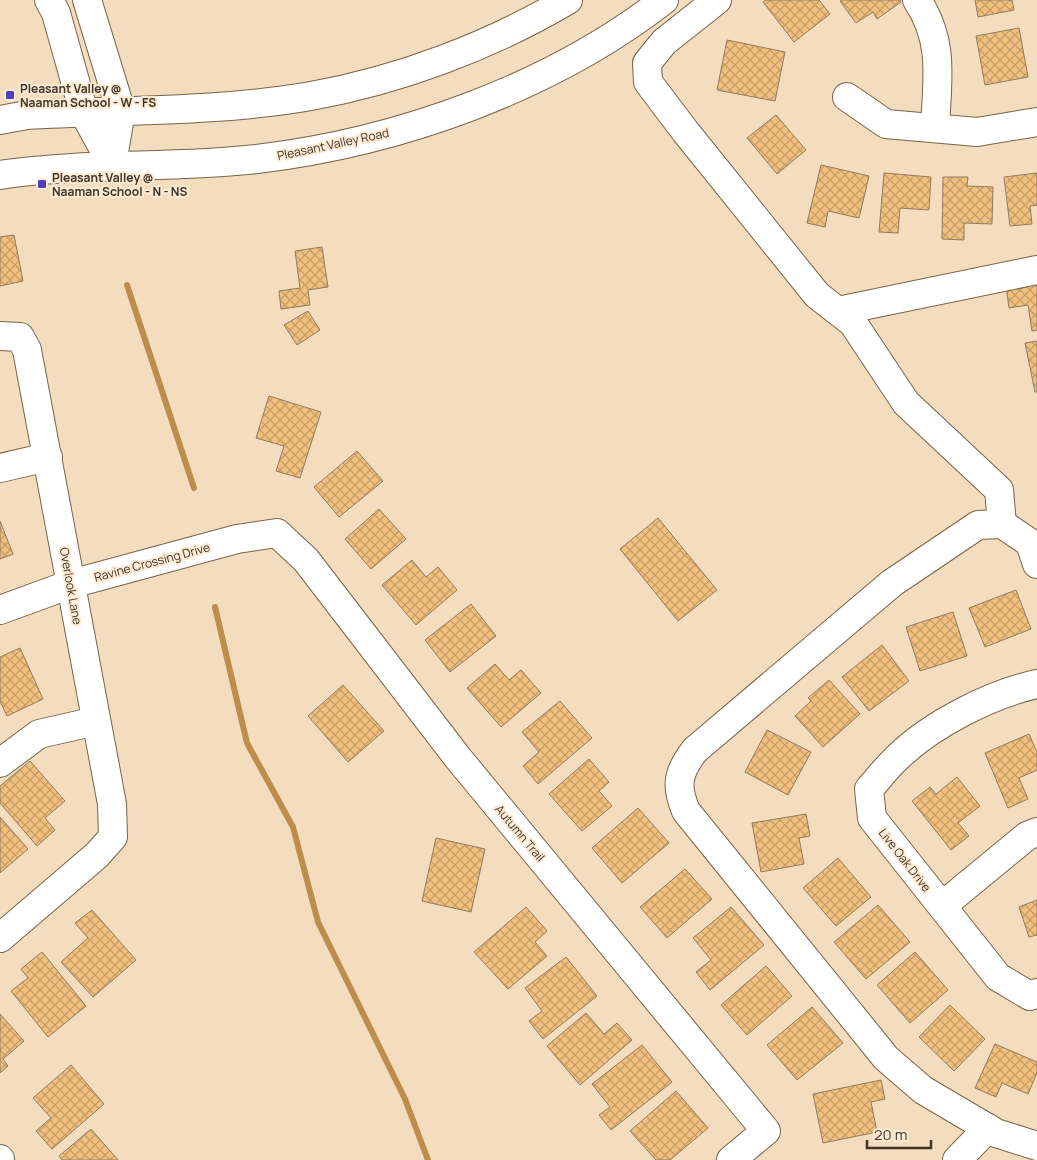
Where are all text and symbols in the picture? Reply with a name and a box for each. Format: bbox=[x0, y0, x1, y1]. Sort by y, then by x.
place label: Pleasant Valley @ Naaman School - W - FS bbox=[20, 80, 156, 111]
marker: Pleasant Valley @ Naaman School - W - FS bbox=[4, 89, 16, 101]
street label: Pleasant Valley Road bbox=[276, 124, 390, 164]
place label: Pleasant Valley @ Naaman School - N - NS bbox=[52, 169, 187, 200]
marker: Pleasant Valley @ Naaman School - N - NS bbox=[36, 178, 48, 190]
street label: Ravine Crossing Drive bbox=[92, 538, 212, 586]
street label: Overlook Lane bbox=[56, 546, 86, 626]
street label: Autumn Trail bbox=[491, 801, 549, 865]
street label: Live Oak Drive bbox=[875, 825, 935, 895]
scale bar bbox=[867, 1118, 931, 1150]
text: 20 m bbox=[874, 1124, 907, 1145]

